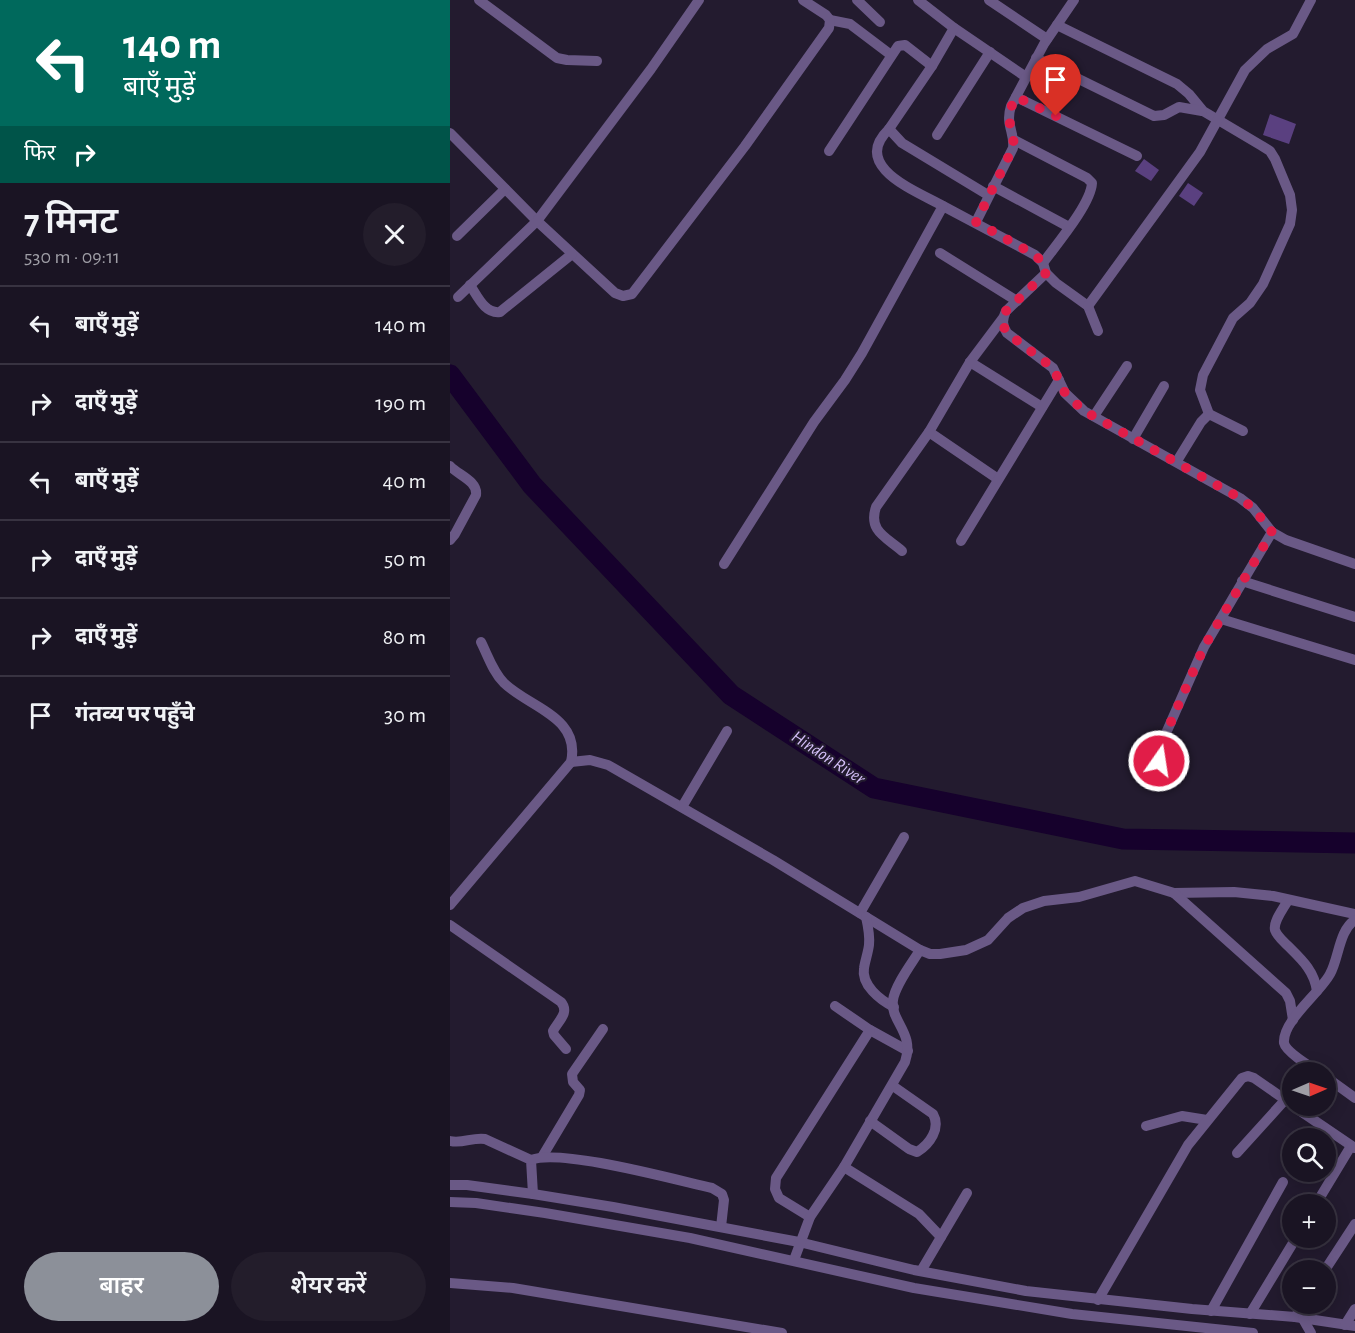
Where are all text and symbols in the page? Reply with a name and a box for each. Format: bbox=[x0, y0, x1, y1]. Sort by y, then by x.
icon: left bbox=[24, 24, 102, 102]
text: 140 m bbox=[123, 24, 221, 66]
pin bbox=[1030, 54, 1081, 116]
icon: arrive bbox=[1039, 63, 1072, 96]
text: बाएँ मुड़ें bbox=[123, 73, 195, 100]
icon: right bbox=[68, 138, 101, 171]
text: फिर bbox=[24, 142, 56, 164]
button: close bbox=[363, 203, 426, 266]
text: 7 मिनट bbox=[24, 204, 118, 240]
text: 530 m · 09:11 bbox=[24, 247, 120, 267]
icon: left bbox=[24, 309, 57, 342]
text: बाएँ मुड़ें bbox=[75, 313, 139, 335]
text: 140 m bbox=[375, 314, 426, 336]
icon: right bbox=[24, 387, 57, 420]
text: दाएँ मुड़ें bbox=[75, 391, 137, 413]
text: 190 m bbox=[375, 392, 426, 414]
icon: left bbox=[24, 465, 57, 498]
text: बाएँ मुड़ें bbox=[75, 469, 139, 491]
text: 40 m bbox=[383, 470, 426, 492]
icon: right bbox=[24, 543, 57, 576]
text: दाएँ मुड़ें bbox=[75, 547, 137, 569]
text: 50 m bbox=[384, 548, 426, 570]
icon: right bbox=[24, 621, 57, 654]
text: दाएँ मुड़ें bbox=[75, 625, 137, 647]
text: 80 m bbox=[383, 626, 426, 648]
icon: arrive bbox=[24, 699, 57, 732]
text: गंतव्य पर पहुँचे bbox=[75, 703, 195, 725]
text: 30 m bbox=[384, 704, 426, 726]
water label: Hindon River bbox=[788, 728, 869, 789]
position arrow bbox=[1127, 729, 1191, 793]
north arrow bbox=[1282, 1062, 1336, 1116]
map controls bbox=[1282, 1062, 1336, 1314]
button: search bbox=[1282, 1128, 1336, 1182]
button: + bbox=[1282, 1194, 1336, 1248]
button: बाहर bbox=[24, 1252, 219, 1321]
button: शेयर करें bbox=[231, 1252, 426, 1321]
button: − bbox=[1282, 1260, 1336, 1314]

